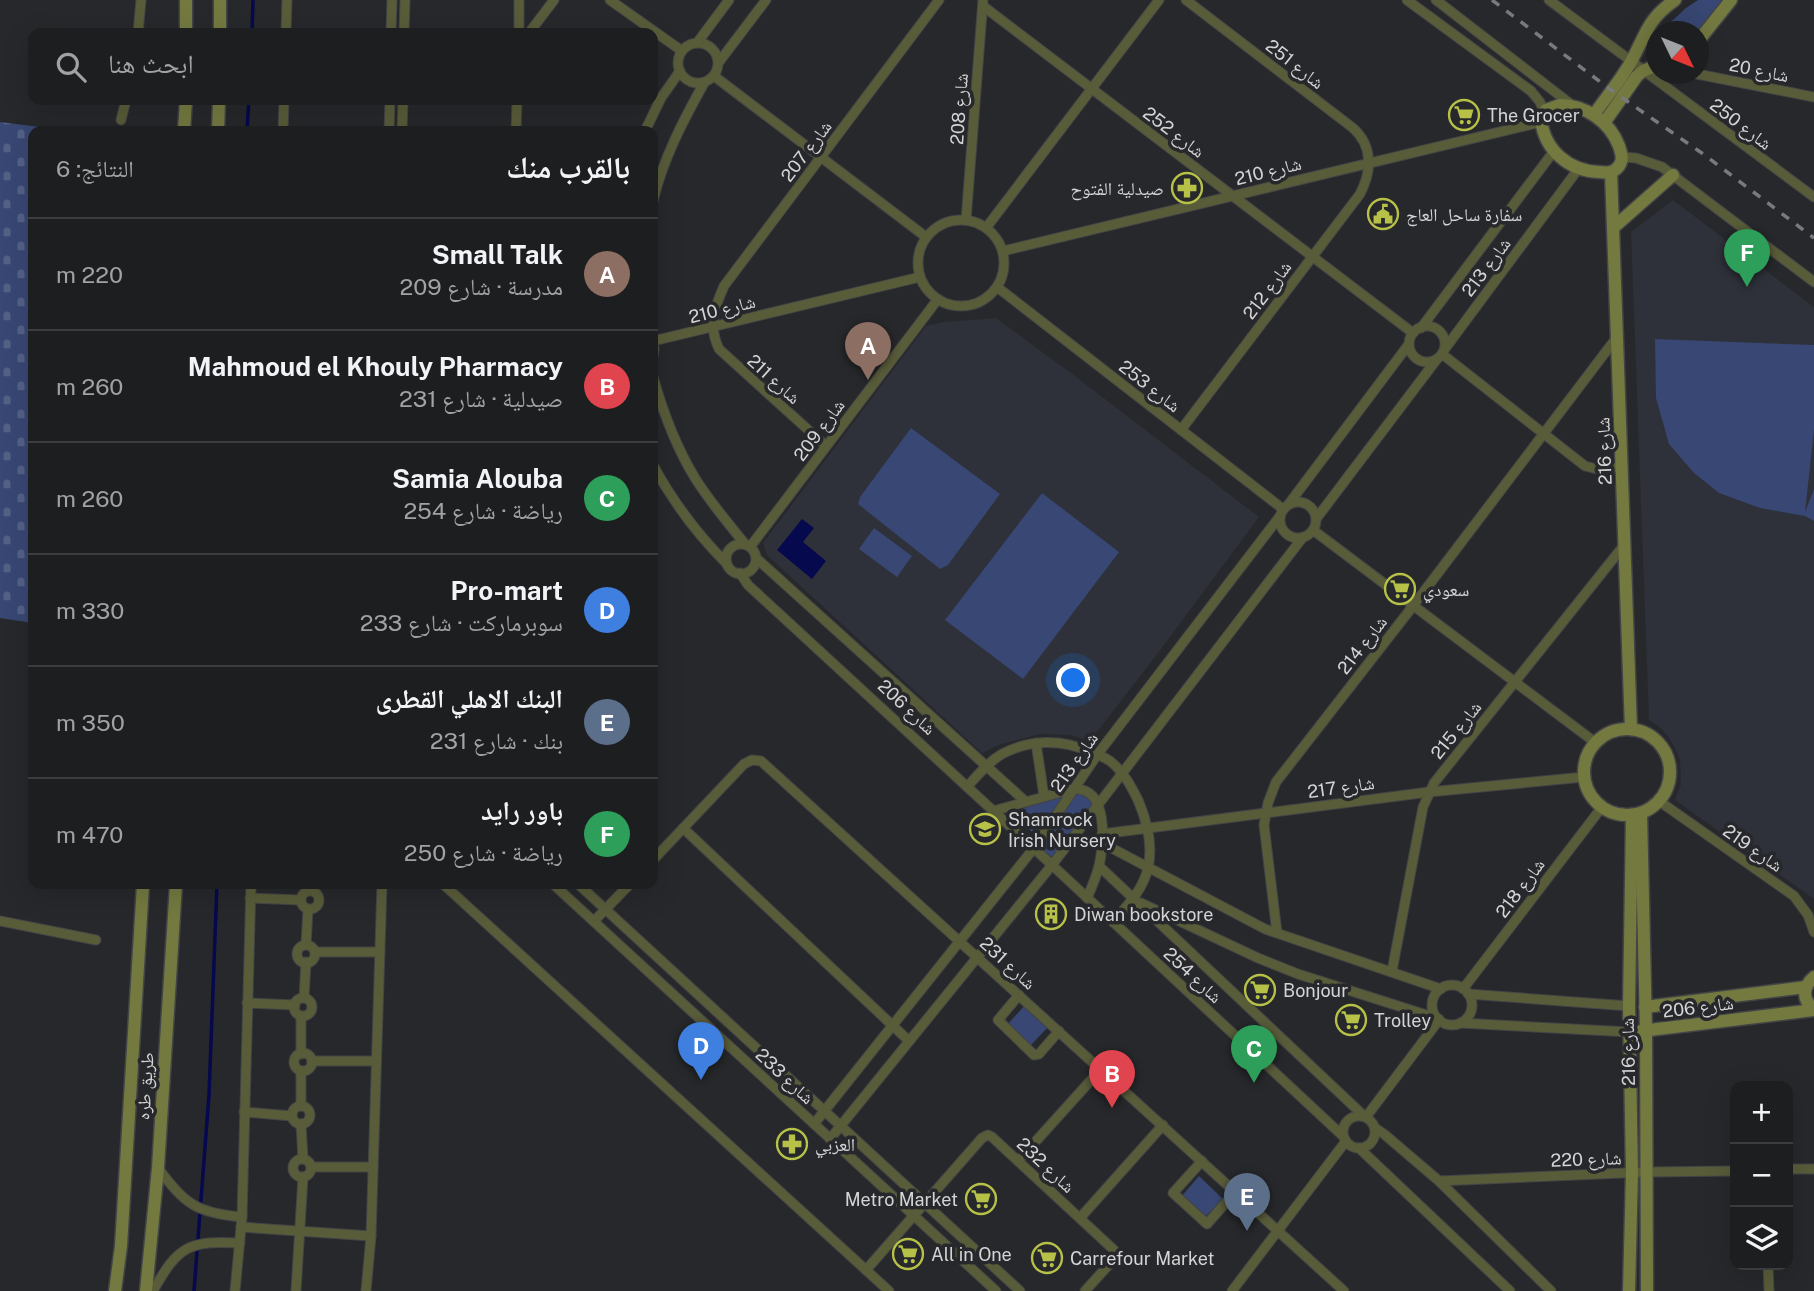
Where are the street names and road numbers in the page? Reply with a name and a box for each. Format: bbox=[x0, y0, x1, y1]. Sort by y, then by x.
street label: شارع 251 bbox=[1261, 35, 1328, 94]
street label: شارع 20 bbox=[1727, 54, 1791, 87]
street label: شارع 208 bbox=[946, 72, 973, 146]
street label: شارع 250 bbox=[1705, 94, 1776, 155]
street label: شارع 252 bbox=[1138, 102, 1209, 163]
street label: شارع 207 bbox=[776, 116, 836, 186]
street label: شارع 210 bbox=[1233, 153, 1304, 190]
street label: شارع 213 bbox=[1457, 234, 1516, 301]
street label: شارع 212 bbox=[1238, 257, 1296, 324]
street label: شارع 210 bbox=[687, 291, 758, 328]
street label: شارع 211 bbox=[743, 350, 805, 409]
street label: شارع 253 bbox=[1114, 355, 1185, 417]
street label: شارع 209 bbox=[789, 395, 850, 465]
street label: شارع 216 bbox=[1592, 417, 1617, 485]
street label: شارع 214 bbox=[1333, 612, 1392, 679]
street label: شارع 206 bbox=[873, 675, 940, 740]
street label: شارع 215 bbox=[1426, 697, 1486, 764]
street label: شارع 213 bbox=[1046, 728, 1103, 796]
street label: شارع 217 bbox=[1306, 772, 1376, 803]
street label: شارع 219 bbox=[1719, 820, 1787, 877]
street label: شارع 218 bbox=[1491, 854, 1550, 922]
street label: شارع 231 bbox=[975, 932, 1040, 994]
street label: شارع 254 bbox=[1159, 943, 1227, 1008]
street label: شارع 206 bbox=[1661, 992, 1735, 1023]
street label: شارع 216 bbox=[1617, 1018, 1640, 1086]
street label: شارع 233 bbox=[751, 1044, 818, 1109]
street label: طريق طره bbox=[132, 1051, 159, 1121]
street label: شارع 232 bbox=[1012, 1133, 1079, 1198]
street label: شارع 220 bbox=[1550, 1147, 1622, 1172]

